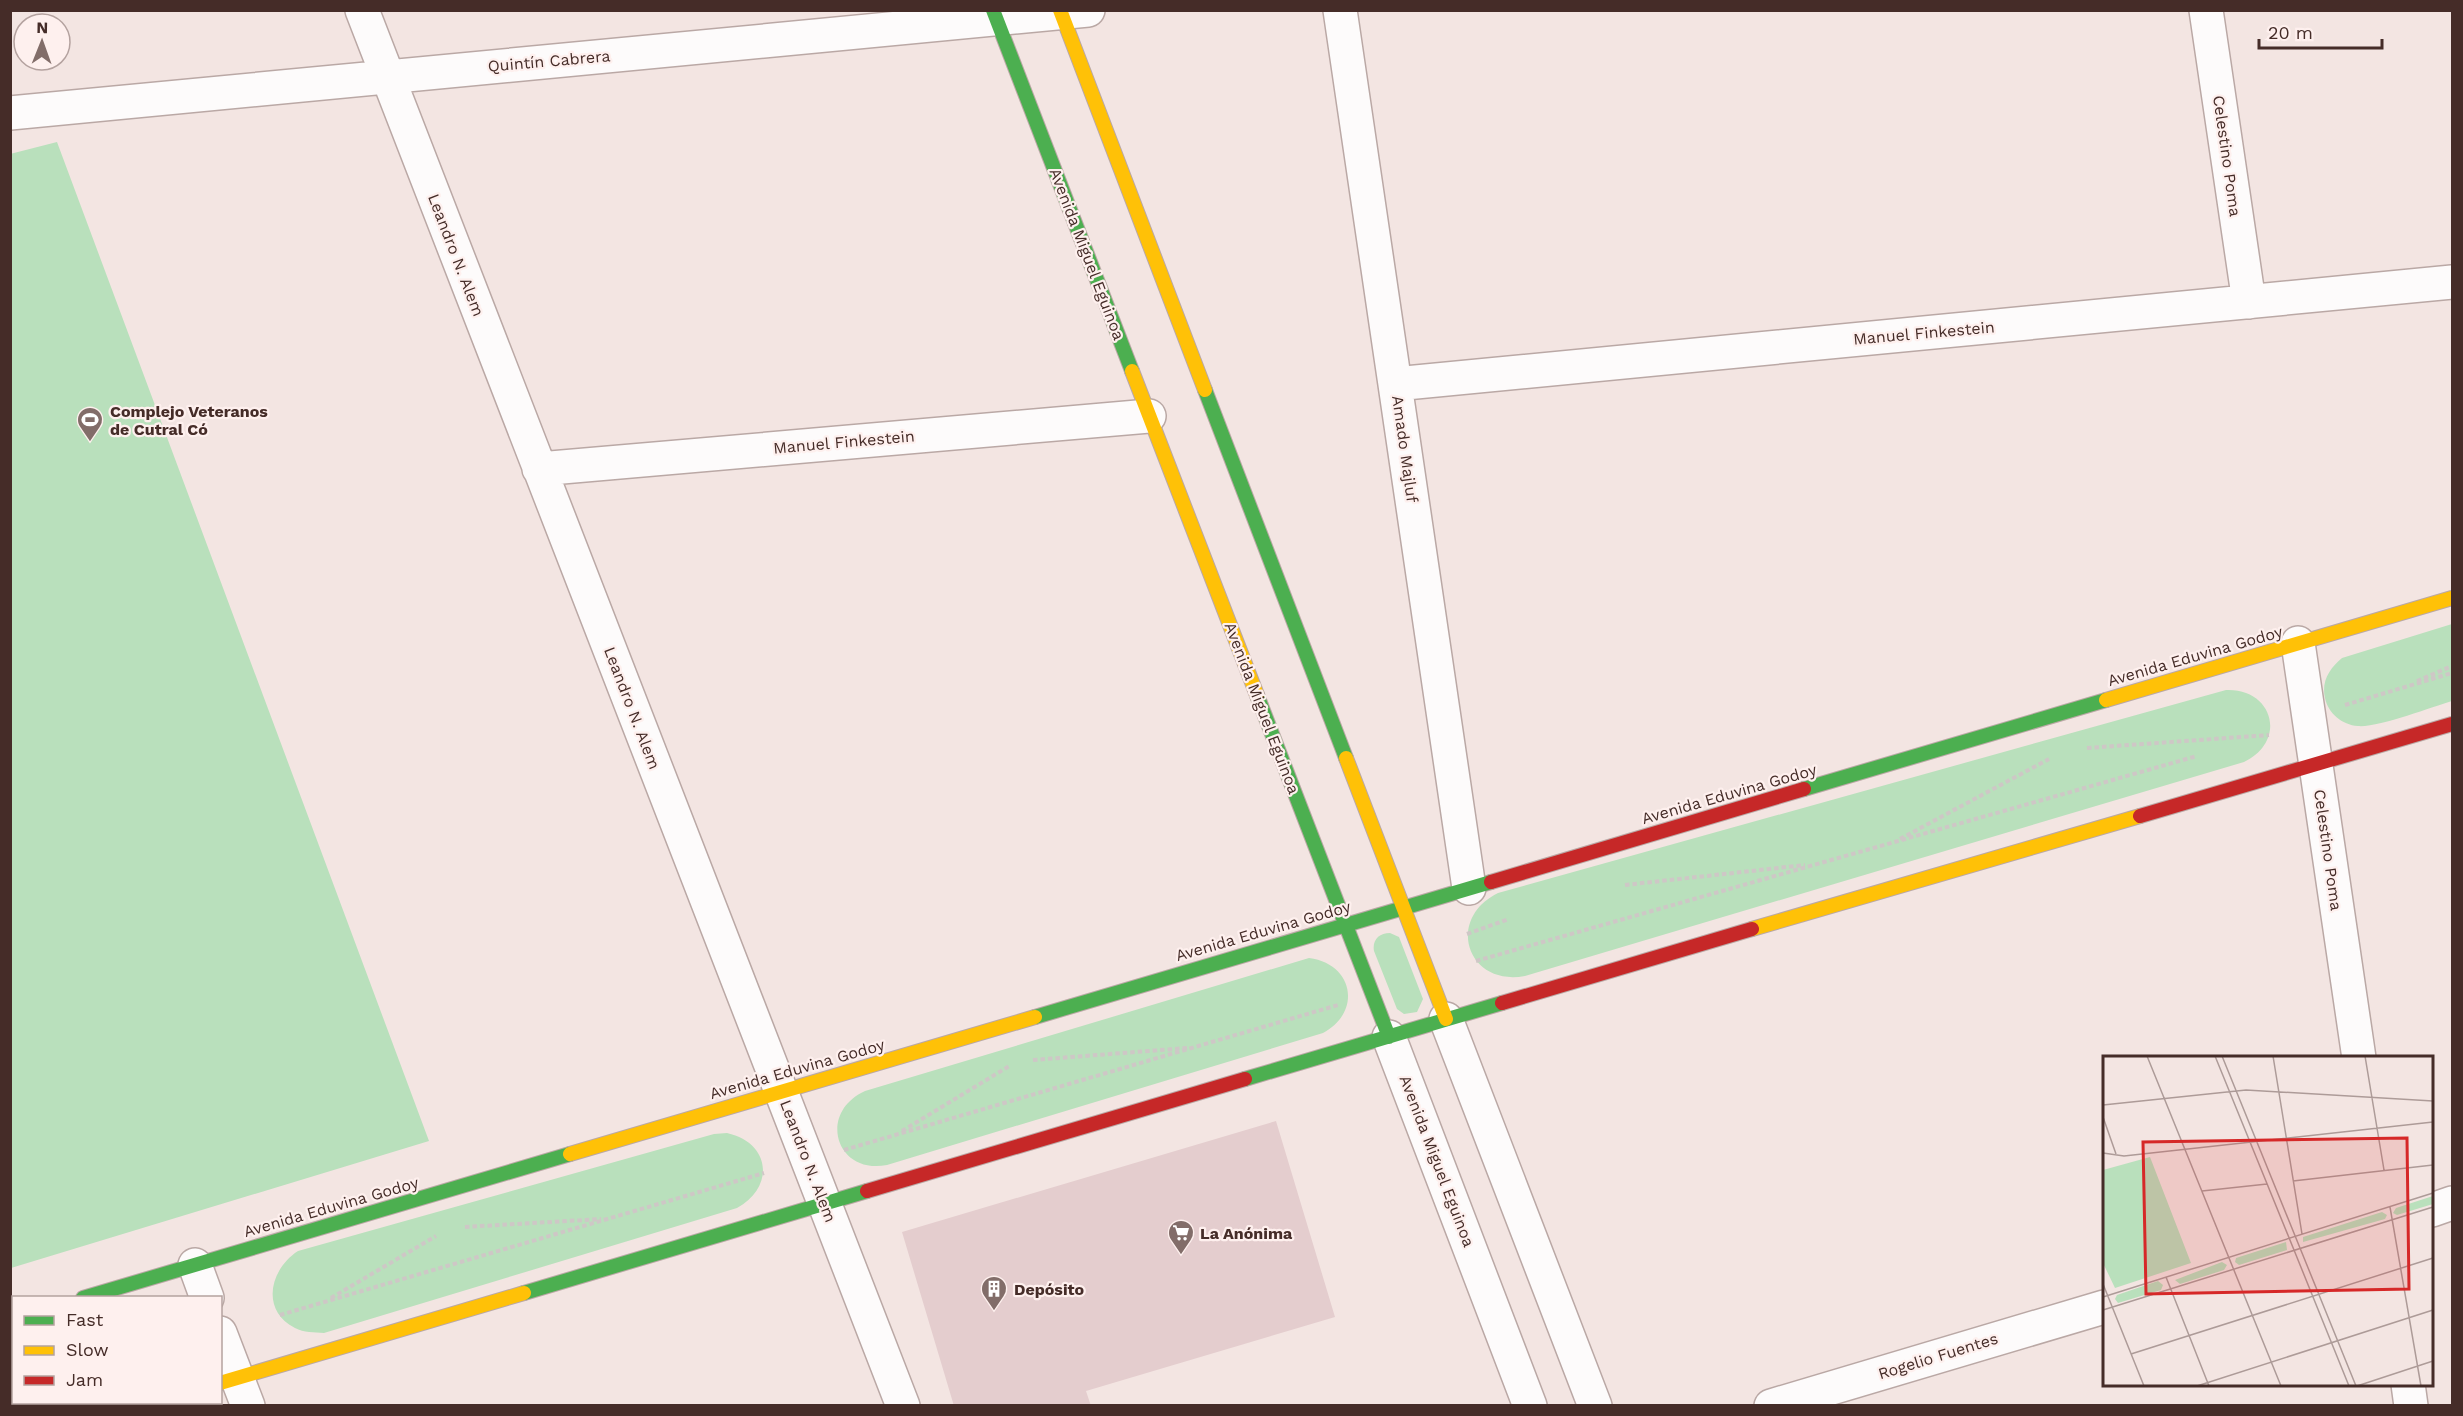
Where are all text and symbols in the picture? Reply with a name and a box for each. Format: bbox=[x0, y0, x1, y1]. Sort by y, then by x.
north arrow bbox=[12, 12, 72, 72]
scale bar bbox=[2259, 12, 2382, 50]
text: N bbox=[36, 18, 48, 37]
text: 20 m bbox=[2268, 22, 2313, 43]
street label: Quintín Cabrera bbox=[487, 46, 611, 76]
street label: Celestino Poma bbox=[2209, 94, 2245, 218]
street label: Avenida Miguel Eguinoa bbox=[1045, 165, 1129, 343]
street label: Leandro N. Alem bbox=[424, 191, 488, 319]
street label: Manuel Finkestein bbox=[1852, 317, 1996, 349]
street label: Amado Majluf bbox=[1388, 394, 1422, 504]
place label: Complejo Veteranos de Cutral Có bbox=[110, 402, 268, 439]
sports icon: Complejo Veteranos de Cutral Có bbox=[75, 405, 105, 443]
street label: Manuel Finkestein bbox=[772, 426, 916, 458]
street label: Avenida Miguel Eguinoa bbox=[1220, 619, 1304, 797]
street label: Avenida Eduvina Godoy bbox=[2105, 622, 2285, 690]
street label: Leandro N. Alem bbox=[600, 644, 664, 772]
street label: Avenida Eduvina Godoy bbox=[1639, 760, 1819, 828]
street label: Celestino Poma bbox=[2310, 788, 2346, 912]
street label: Avenida Eduvina Godoy bbox=[1173, 897, 1353, 965]
street label: Avenida Eduvina Godoy bbox=[707, 1035, 887, 1103]
inset map bbox=[2103, 1056, 2433, 1386]
street label: Avenida Miguel Eguinoa bbox=[1395, 1072, 1479, 1250]
street label: Leandro N. Alem bbox=[776, 1097, 840, 1225]
street label: Avenida Eduvina Godoy bbox=[241, 1173, 421, 1241]
supermarket icon: La Anónima bbox=[1166, 1218, 1196, 1256]
place label: La Anónima bbox=[1200, 1224, 1293, 1243]
building icon: Depósito bbox=[979, 1274, 1009, 1312]
place label: Depósito bbox=[1014, 1280, 1085, 1299]
legend bbox=[12, 1296, 222, 1404]
text: Fast bbox=[66, 1309, 104, 1330]
street label: Rogelio Fuentes bbox=[1876, 1329, 2000, 1383]
text: Slow bbox=[66, 1339, 109, 1360]
text: Jam bbox=[66, 1369, 103, 1390]

